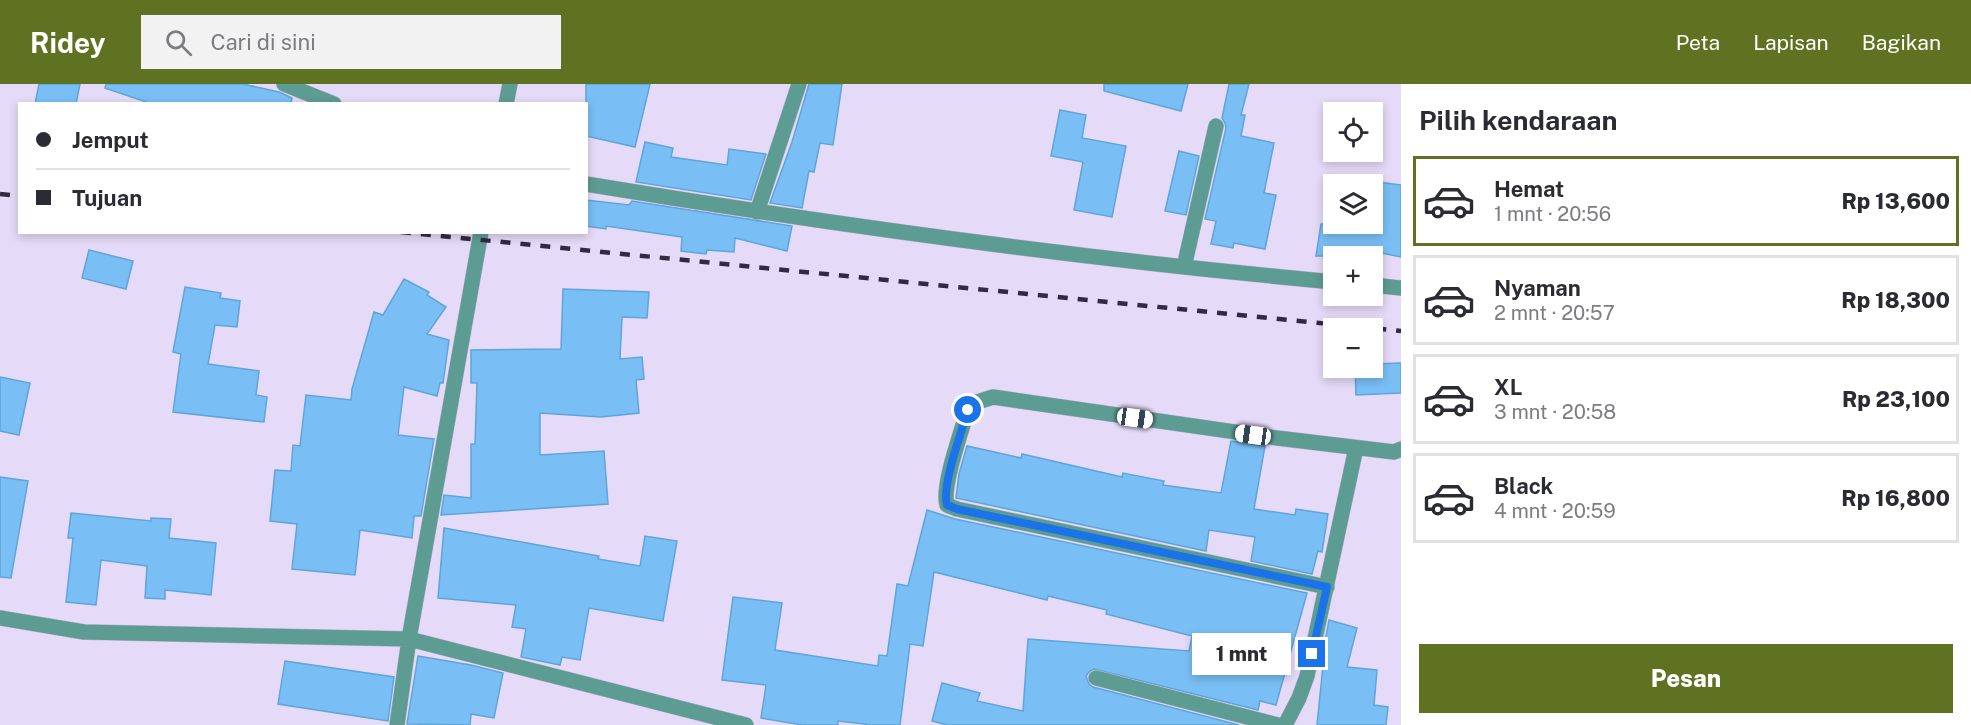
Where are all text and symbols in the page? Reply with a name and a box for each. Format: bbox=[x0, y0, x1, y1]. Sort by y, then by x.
search box bbox=[141, 15, 561, 69]
text: Ridey bbox=[30, 26, 105, 59]
icon: search bbox=[162, 26, 195, 59]
text: Cari di sini bbox=[210, 29, 316, 55]
text: Peta bbox=[1676, 30, 1720, 55]
text: Lapisan bbox=[1753, 30, 1829, 55]
text: Bagikan bbox=[1862, 30, 1941, 55]
map controls bbox=[1323, 102, 1383, 378]
button: locate bbox=[1323, 102, 1383, 162]
text: Pilih kendaraan bbox=[1419, 104, 1618, 136]
text: Jemput bbox=[72, 127, 149, 153]
button: layers bbox=[1323, 174, 1383, 234]
icon: car bbox=[1422, 174, 1476, 228]
text: Hemat bbox=[1494, 176, 1564, 202]
text: Tujuan bbox=[72, 185, 142, 211]
text: Rp 13,600 bbox=[1841, 188, 1950, 214]
text: 1 mnt · 20:56 bbox=[1494, 202, 1611, 226]
button: + bbox=[1323, 246, 1383, 306]
icon: car bbox=[1422, 273, 1476, 327]
text: Nyaman bbox=[1494, 275, 1581, 301]
text: Rp 18,300 bbox=[1841, 287, 1950, 313]
text: 2 mnt · 20:57 bbox=[1494, 301, 1615, 325]
button: − bbox=[1323, 318, 1383, 378]
icon: car bbox=[1422, 372, 1476, 426]
text: XL bbox=[1494, 374, 1522, 400]
text: Rp 23,100 bbox=[1842, 386, 1950, 412]
route start bbox=[954, 396, 981, 423]
text: 3 mnt · 20:58 bbox=[1494, 400, 1616, 424]
car bbox=[1116, 407, 1154, 429]
car bbox=[1234, 424, 1272, 446]
icon: car bbox=[1422, 471, 1476, 525]
text: Black bbox=[1494, 473, 1553, 499]
text: Rp 16,800 bbox=[1841, 485, 1950, 511]
text: 4 mnt · 20:59 bbox=[1494, 499, 1616, 523]
callout: 1 mnt bbox=[1192, 633, 1291, 675]
route end bbox=[1298, 640, 1325, 667]
text: 1 mnt bbox=[1216, 642, 1267, 666]
button: Pesan bbox=[1419, 644, 1953, 713]

